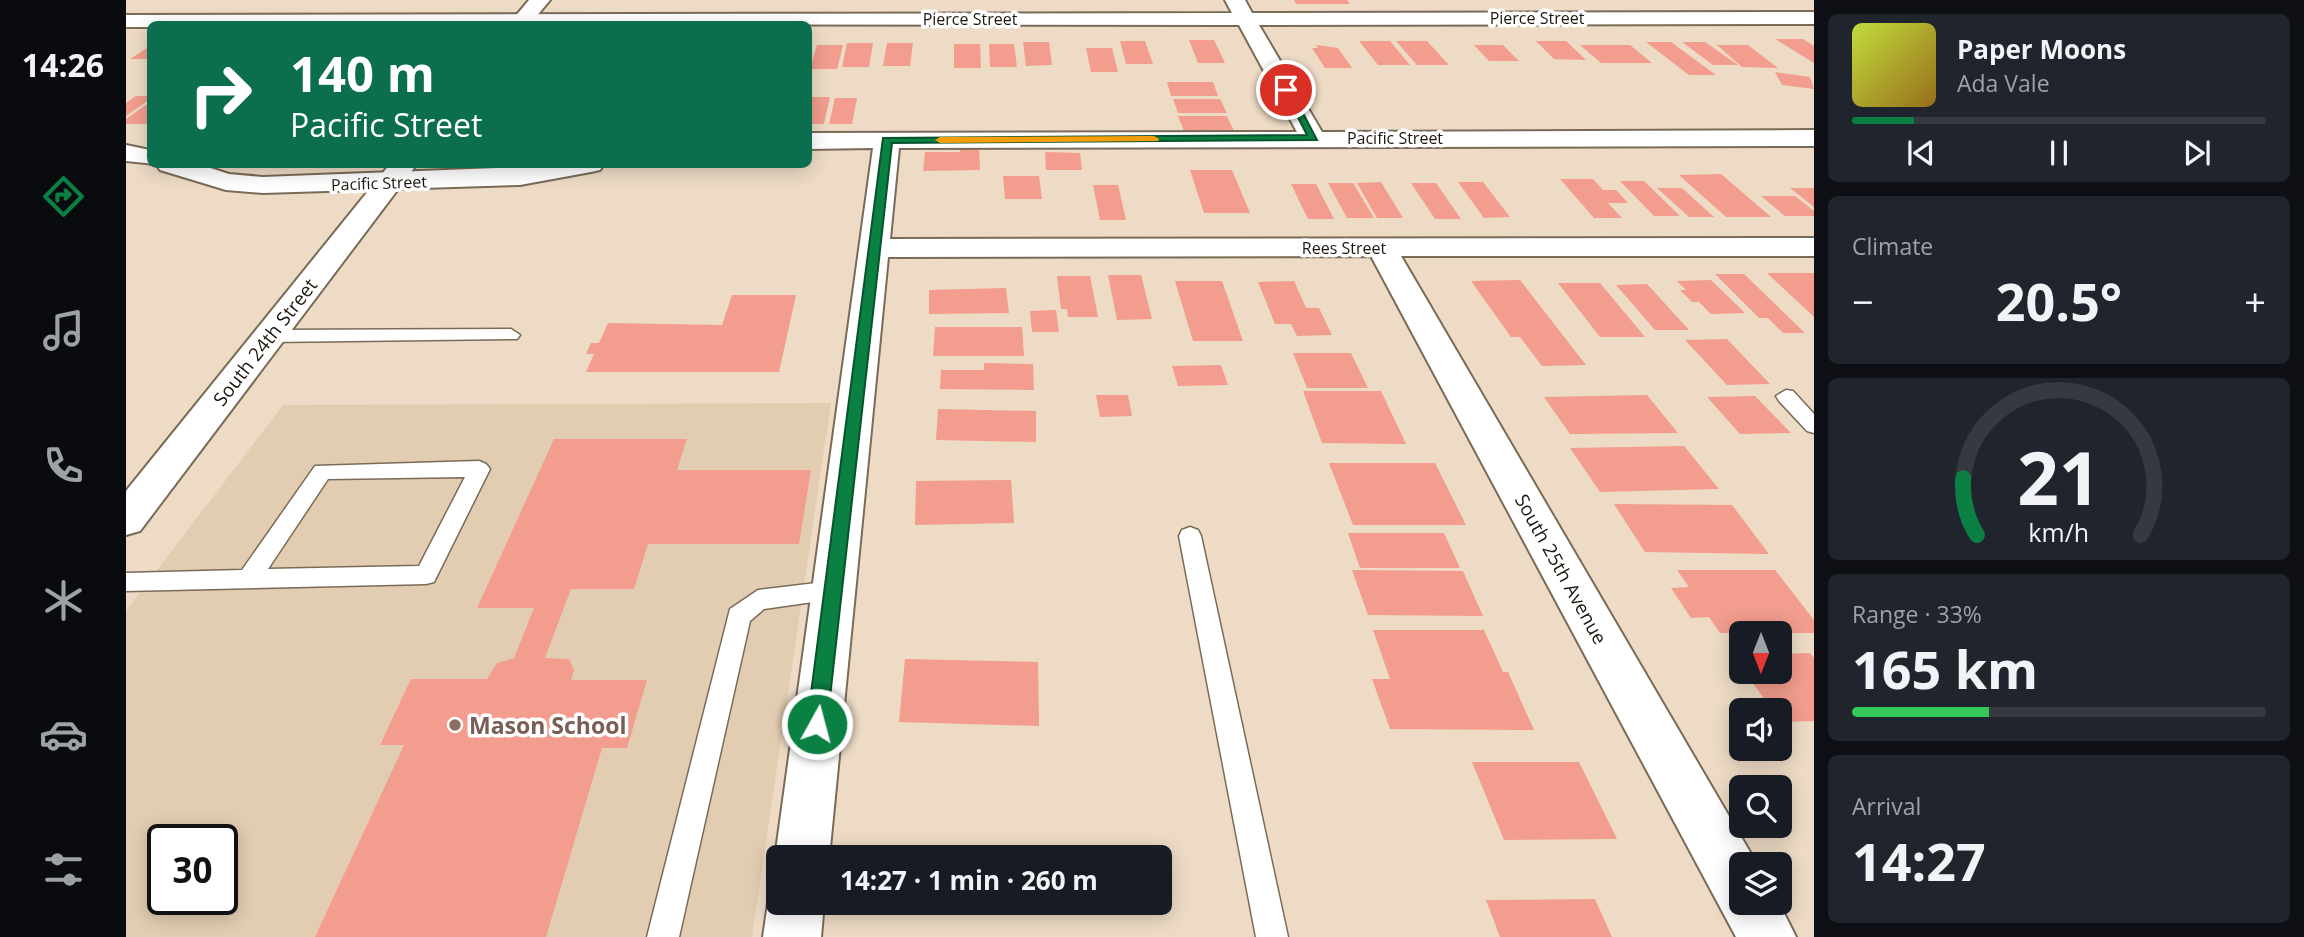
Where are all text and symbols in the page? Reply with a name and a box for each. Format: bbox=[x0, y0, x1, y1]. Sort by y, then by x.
street label: Pierce Street bbox=[1490, 7, 1585, 29]
street label: Pierce Street bbox=[923, 8, 1018, 30]
text: Paper Moons bbox=[1957, 31, 2126, 67]
text: 140 m bbox=[290, 40, 435, 106]
text: 14:26 bbox=[22, 43, 104, 86]
icon: right bbox=[175, 49, 266, 140]
pin bbox=[1256, 60, 1316, 120]
text: Ada Vale bbox=[1957, 67, 2050, 99]
icon: arrive bbox=[1267, 71, 1305, 109]
text: Pacific Street bbox=[290, 103, 482, 146]
street label: Pacific Street bbox=[1347, 127, 1443, 149]
icon: previous bbox=[1902, 134, 1940, 172]
icon: pause bbox=[2040, 134, 2078, 172]
icon: next bbox=[2178, 134, 2216, 172]
street label: Pacific Street bbox=[331, 170, 428, 196]
icon: directions bbox=[39, 172, 88, 221]
text: Climate bbox=[1852, 230, 1933, 262]
street label: Rees Street bbox=[1302, 237, 1386, 259]
text: 20.5° bbox=[1996, 265, 2122, 336]
street label: South 24th Street bbox=[207, 273, 323, 411]
text: − bbox=[1852, 275, 1874, 327]
text: + bbox=[2244, 275, 2266, 327]
icon: music bbox=[39, 306, 88, 355]
text: 21 bbox=[2017, 427, 2101, 526]
icon: phone bbox=[39, 441, 88, 490]
street label: South 25th Avenue bbox=[1509, 489, 1613, 649]
text: km/h bbox=[2029, 514, 2089, 548]
icon: climate bbox=[39, 576, 88, 625]
text: Range · 33% bbox=[1852, 598, 1982, 630]
north arrow bbox=[1729, 621, 1792, 684]
map controls bbox=[1729, 621, 1792, 915]
text: 165 km bbox=[1852, 633, 2038, 704]
position arrow bbox=[780, 687, 854, 761]
button: sound bbox=[1729, 698, 1792, 761]
place label: Mason School bbox=[469, 709, 626, 741]
icon: car bbox=[39, 710, 88, 759]
marker: Mason School bbox=[447, 717, 463, 733]
button: search bbox=[1729, 775, 1792, 838]
text: Arrival bbox=[1852, 790, 1921, 822]
speed limit sign: 30 bbox=[147, 824, 238, 915]
text: 14:27 bbox=[1852, 825, 1986, 896]
icon: filters bbox=[39, 845, 88, 894]
button: layers bbox=[1729, 852, 1792, 915]
text: 14:27 · 1 min · 260 m bbox=[840, 862, 1098, 898]

